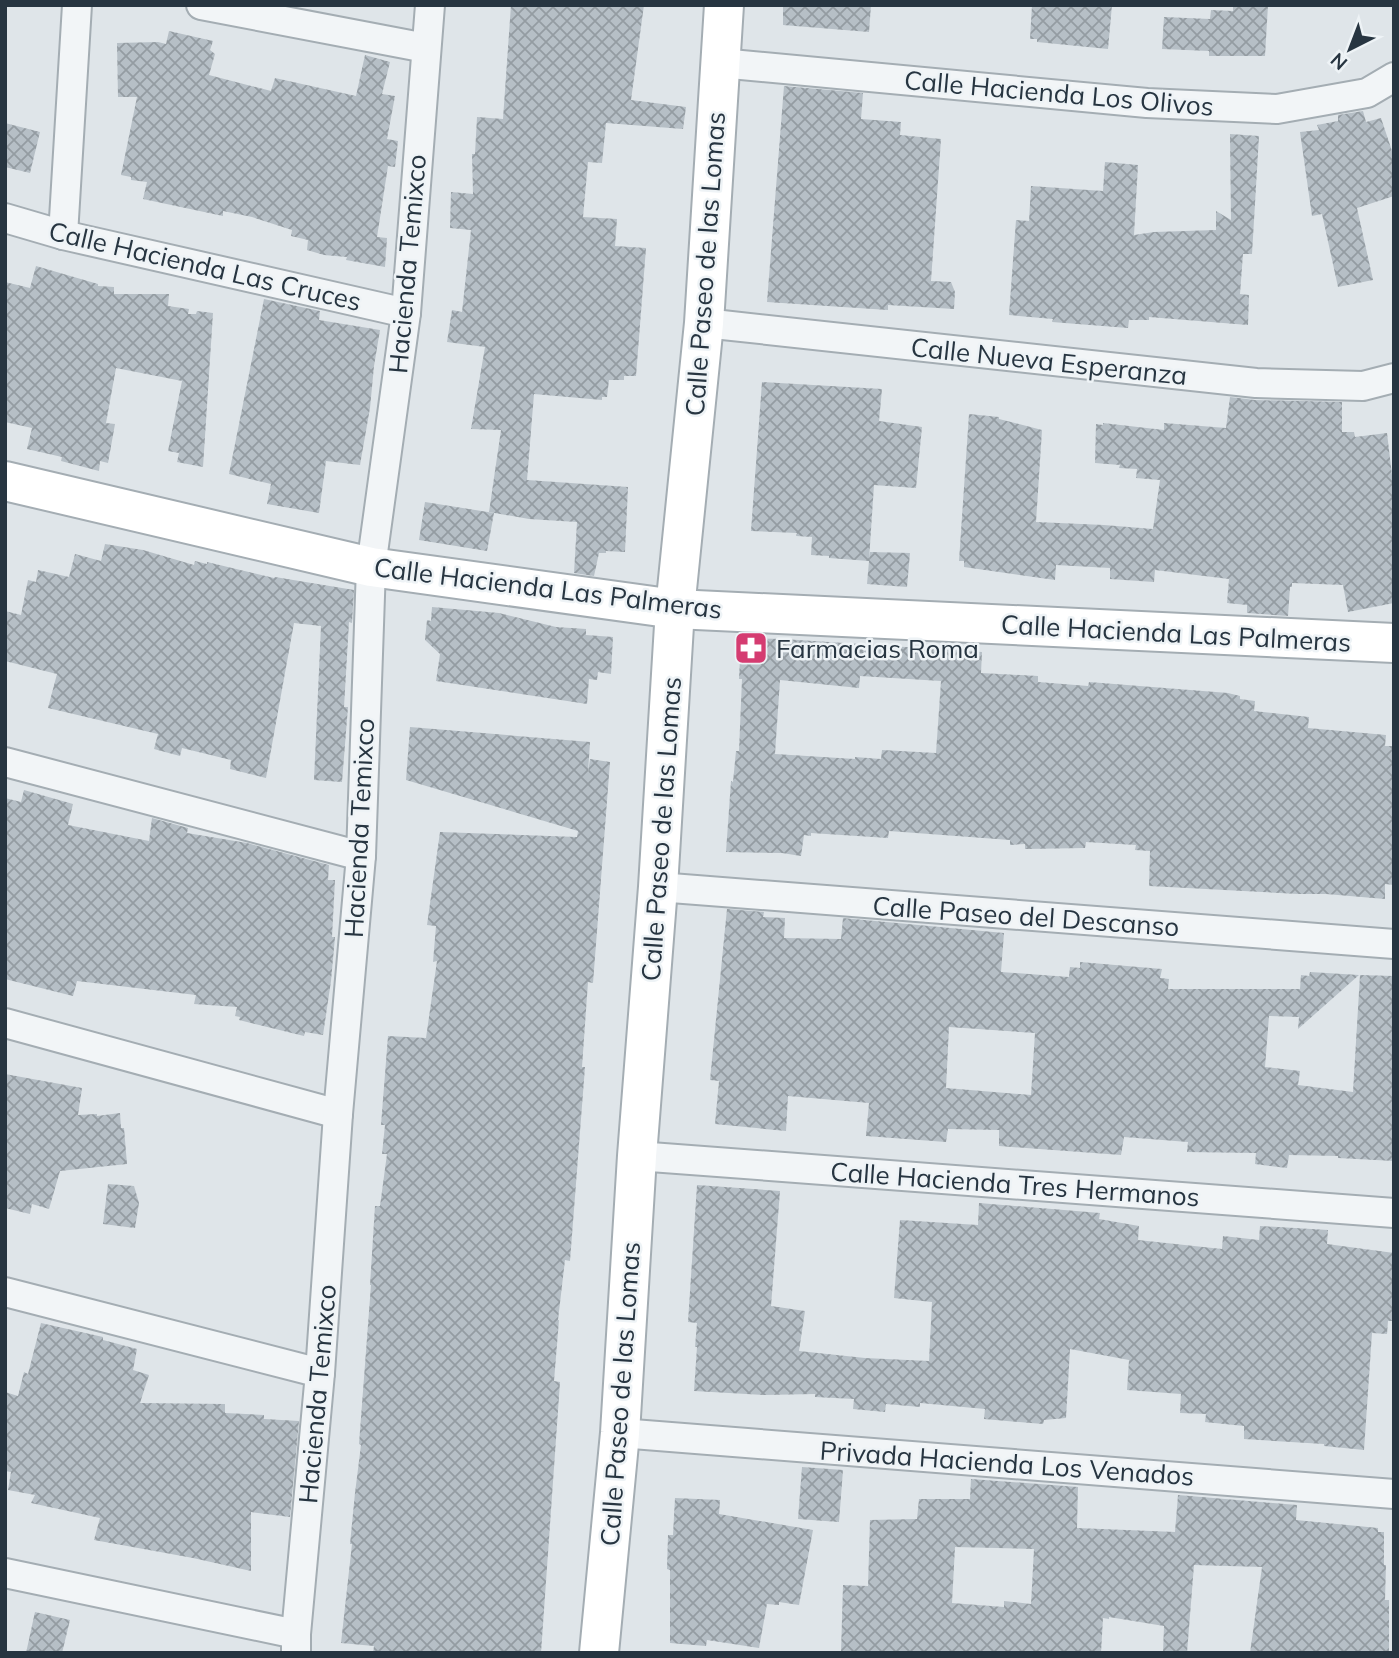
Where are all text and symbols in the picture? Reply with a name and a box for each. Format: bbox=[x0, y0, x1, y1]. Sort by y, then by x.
north arrow bbox=[1315, 14, 1385, 84]
text: N bbox=[1325, 48, 1352, 75]
street label: Calle Hacienda Los Olivos bbox=[903, 63, 1215, 123]
street label: Calle Paseo de las Lomas bbox=[678, 111, 732, 417]
street label: Hacienda Temixco bbox=[381, 153, 433, 375]
street label: Calle Hacienda Las Cruces bbox=[46, 214, 364, 318]
street label: Calle Nueva Esperanza bbox=[909, 330, 1189, 392]
street label: Calle Hacienda Las Palmeras bbox=[372, 550, 724, 626]
street label: Calle Hacienda Las Palmeras bbox=[1000, 607, 1352, 659]
pharmacy icon: Farmacias Roma bbox=[732, 629, 770, 667]
place label: Farmacias Roma bbox=[776, 632, 979, 665]
street label: Calle Paseo de las Lomas bbox=[634, 676, 688, 982]
street label: Hacienda Temixco bbox=[337, 717, 381, 939]
street label: Calle Paseo del Descanso bbox=[872, 889, 1180, 943]
street label: Calle Hacienda Tres Hermanos bbox=[829, 1155, 1201, 1213]
street label: Calle Paseo de las Lomas bbox=[593, 1241, 647, 1547]
street label: Hacienda Temixco bbox=[291, 1283, 343, 1505]
street label: Privada Hacienda Los Venados bbox=[819, 1433, 1195, 1493]

